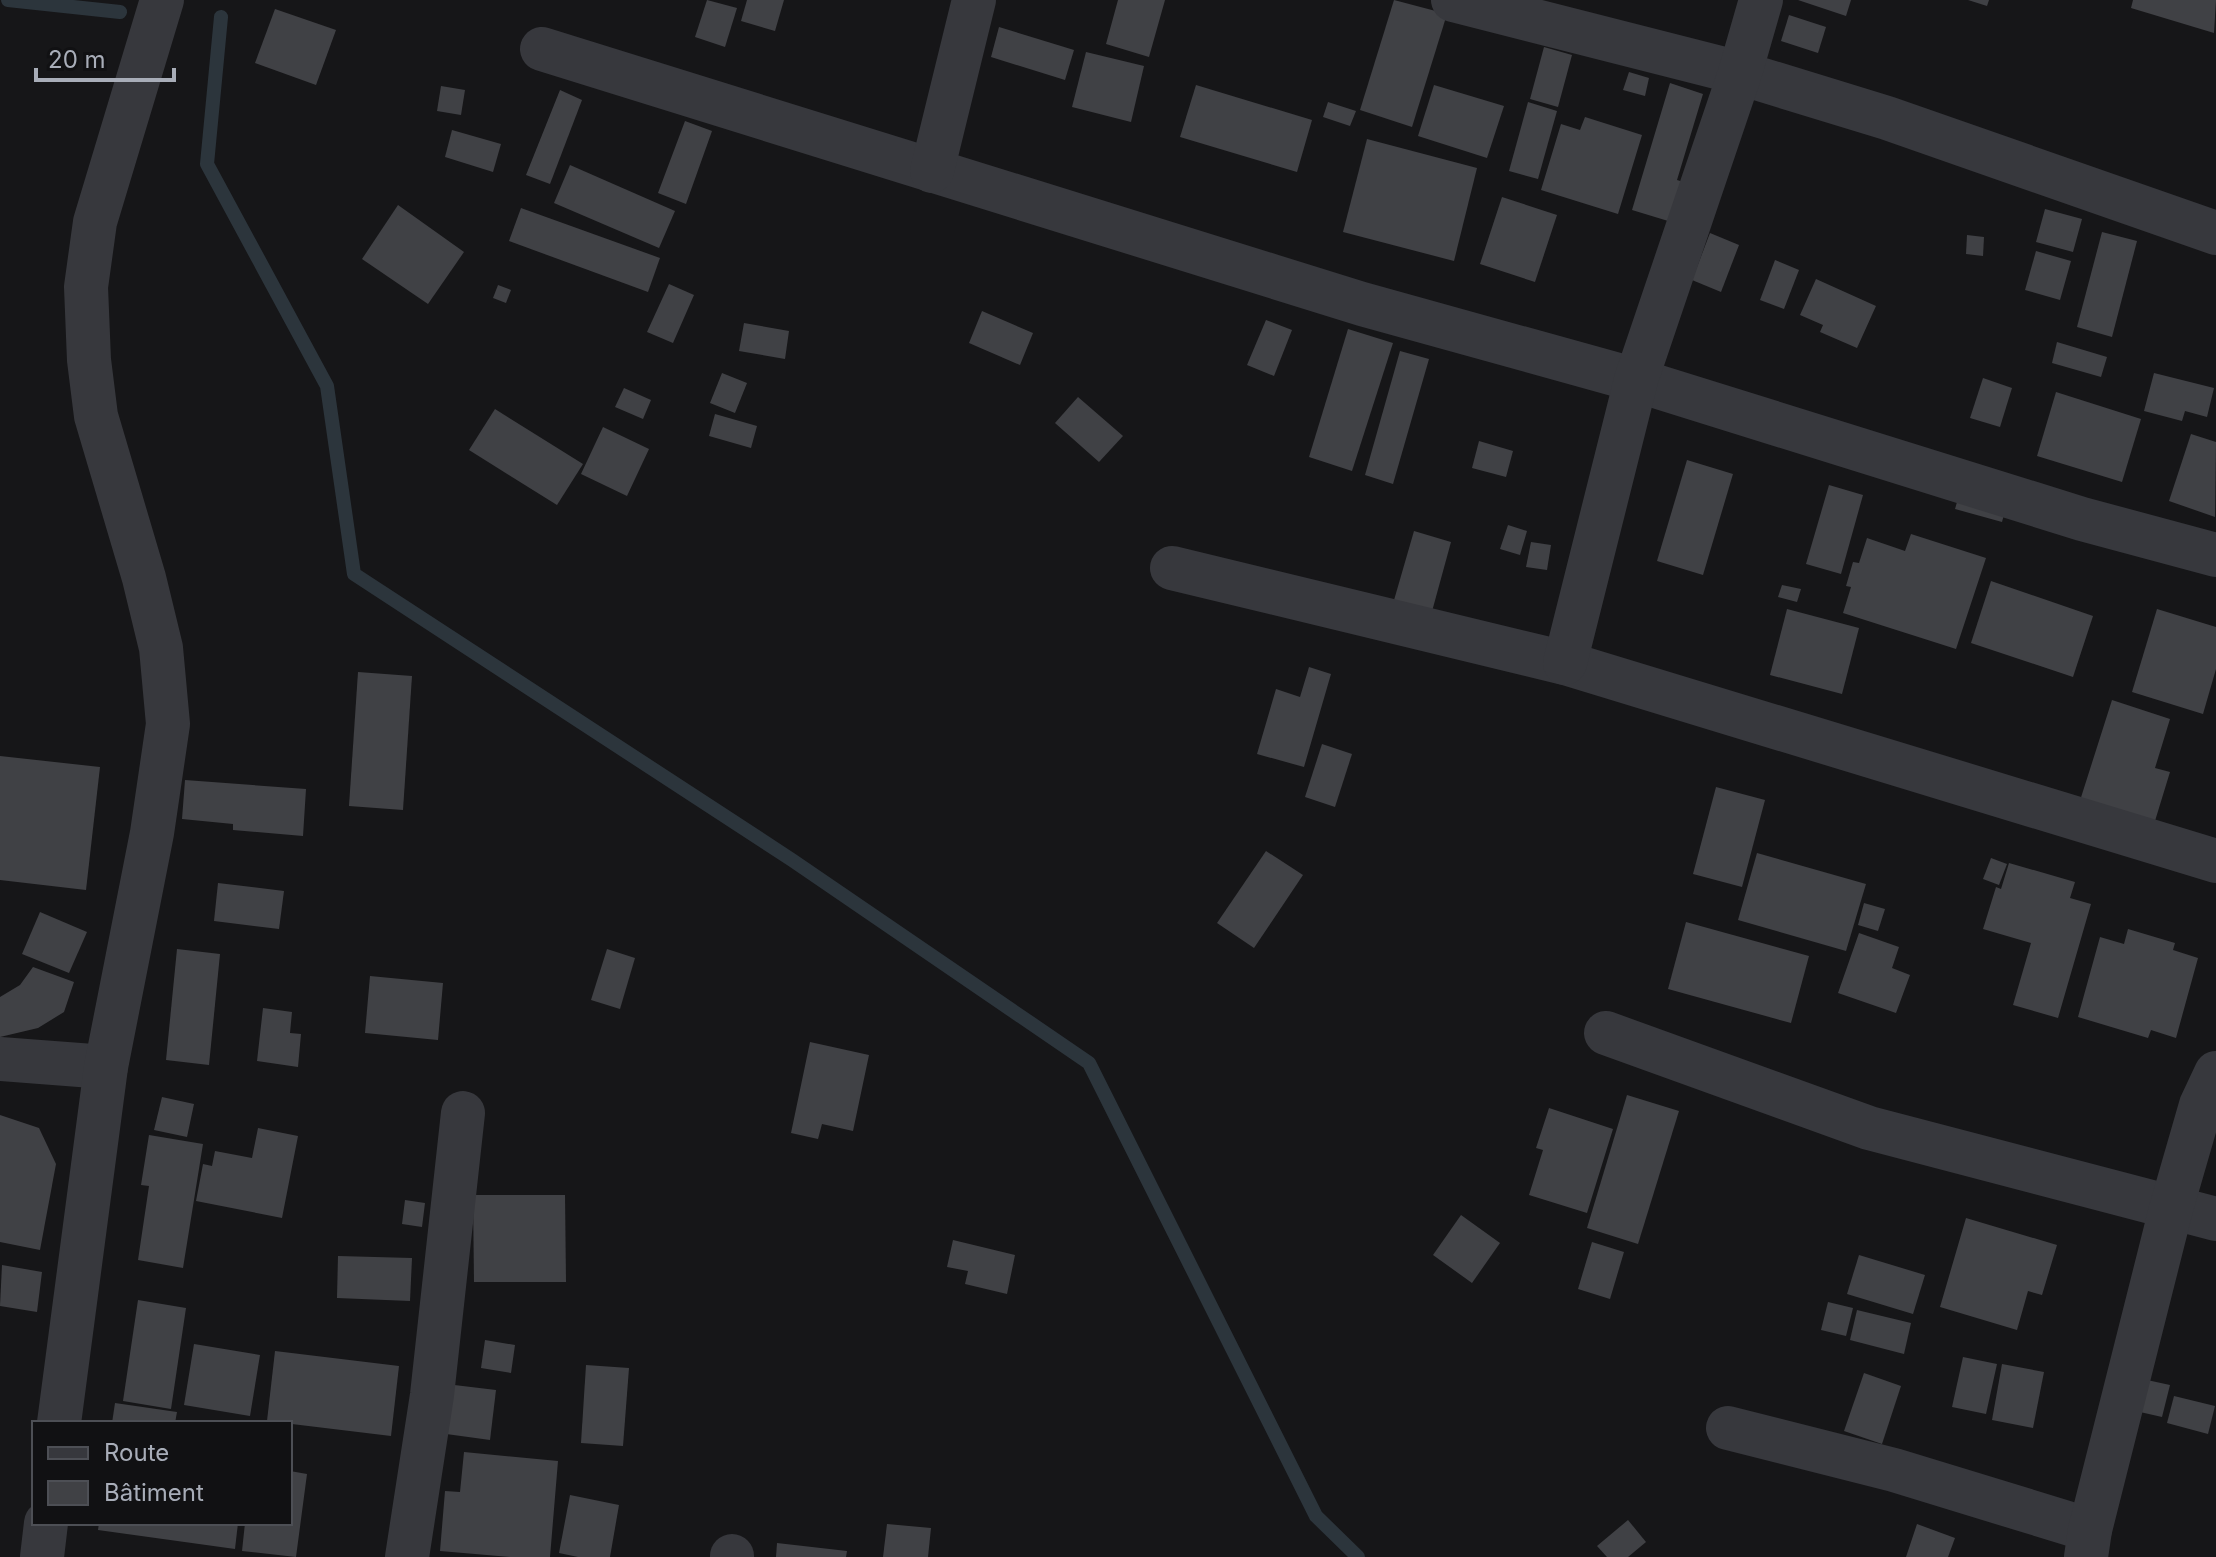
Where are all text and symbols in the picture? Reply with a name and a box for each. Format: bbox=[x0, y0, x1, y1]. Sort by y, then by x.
scale bar bbox=[36, 32, 174, 82]
text: 20 m bbox=[48, 45, 106, 74]
legend bbox=[32, 1421, 292, 1525]
text: Route bbox=[104, 1438, 169, 1467]
text: Bâtiment bbox=[104, 1478, 204, 1507]

